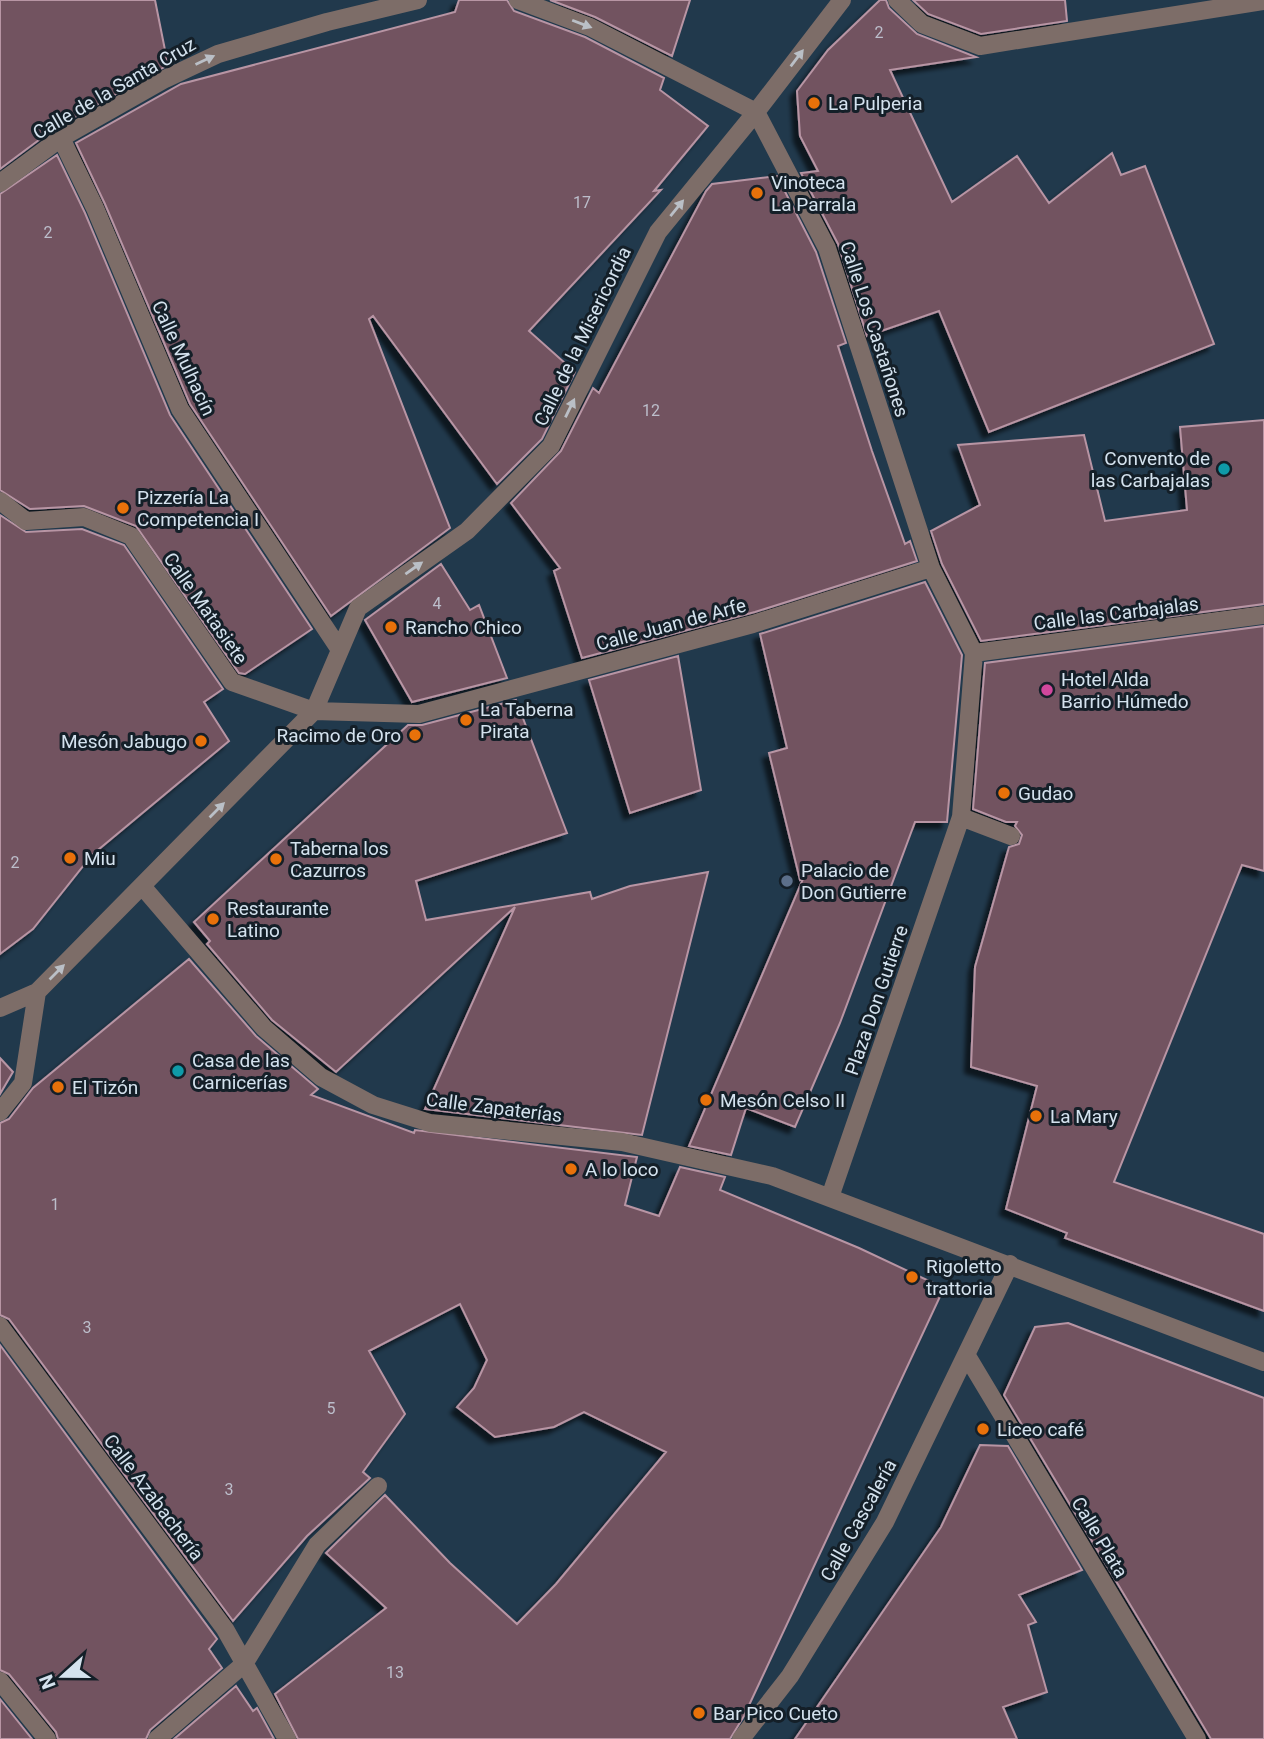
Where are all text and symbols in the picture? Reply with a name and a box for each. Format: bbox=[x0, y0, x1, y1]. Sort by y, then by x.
one-way arrow bbox=[572, 19, 593, 30]
house number: 2 bbox=[875, 23, 884, 42]
street label: Calle de la Santa Cruz bbox=[29, 32, 200, 144]
one-way arrow bbox=[790, 48, 804, 67]
one-way arrow bbox=[195, 54, 215, 66]
place label: La Pulperia bbox=[828, 92, 923, 115]
marker: La Pulperia bbox=[806, 95, 822, 111]
place label: Vinoteca La Parrala bbox=[771, 171, 856, 216]
marker: Vinoteca La Parrala bbox=[749, 185, 765, 201]
house number: 17 bbox=[573, 193, 591, 212]
one-way arrow bbox=[670, 199, 685, 217]
house number: 2 bbox=[44, 223, 53, 242]
street label: Calle Los Castañones bbox=[835, 239, 914, 420]
street label: Calle de la Misericordia bbox=[529, 243, 636, 430]
street label: Calle Mulhacín bbox=[147, 297, 220, 419]
one-way arrow bbox=[564, 397, 576, 417]
house number: 12 bbox=[642, 401, 660, 420]
place label: Convento de las Carbajalas bbox=[1091, 447, 1210, 492]
marker: Convento de las Carbajalas bbox=[1216, 461, 1232, 477]
place label: Pizzería La Competencia I bbox=[137, 486, 259, 531]
marker: Pizzería La Competencia I bbox=[115, 500, 131, 516]
street label: Calle Matasiete bbox=[159, 548, 253, 669]
one-way arrow bbox=[405, 561, 423, 575]
street label: Calle las Carbajalas bbox=[1032, 592, 1200, 635]
street label: Calle Juan de Arfe bbox=[594, 593, 749, 656]
house number: 4 bbox=[433, 594, 442, 613]
place label: Rancho Chico bbox=[405, 616, 522, 639]
marker: Rancho Chico bbox=[383, 619, 399, 635]
place label: Hotel Alda Barrio Húmedo bbox=[1061, 668, 1189, 713]
marker: Hotel Alda Barrio Húmedo bbox=[1039, 682, 1055, 698]
place label: La Taberna Pirata bbox=[480, 698, 574, 743]
marker: La Taberna Pirata bbox=[458, 712, 474, 728]
place label: Racimo de Oro bbox=[277, 724, 401, 747]
marker: Racimo de Oro bbox=[407, 727, 423, 743]
place label: Mesón Jabugo bbox=[61, 730, 187, 753]
marker: Mesón Jabugo bbox=[193, 733, 209, 749]
place label: Gudao bbox=[1018, 782, 1073, 805]
marker: Gudao bbox=[996, 785, 1012, 801]
one-way arrow bbox=[208, 802, 225, 819]
place label: Taberna los Cazurros bbox=[290, 837, 389, 882]
place label: Miu bbox=[84, 847, 116, 870]
marker: Miu bbox=[62, 850, 78, 866]
marker: Taberna los Cazurros bbox=[268, 851, 284, 867]
house number: 2 bbox=[11, 853, 20, 872]
place label: Palacio de Don Gutierre bbox=[801, 859, 907, 904]
marker: Palacio de Don Gutierre bbox=[779, 873, 795, 889]
place label: Restaurante Latino bbox=[227, 897, 329, 942]
marker: Restaurante Latino bbox=[205, 911, 221, 927]
street label: Plaza Don Gutierre bbox=[840, 922, 913, 1078]
one-way arrow bbox=[48, 964, 64, 981]
place label: Casa de las Carnicerías bbox=[192, 1049, 290, 1094]
marker: Casa de las Carnicerías bbox=[170, 1063, 186, 1079]
place label: El Tizón bbox=[72, 1076, 138, 1099]
marker: El Tizón bbox=[50, 1079, 66, 1095]
street label: Calle Zapaterías bbox=[425, 1088, 563, 1127]
place label: Mesón Celso II bbox=[720, 1089, 845, 1112]
marker: Mesón Celso II bbox=[698, 1092, 714, 1108]
place label: La Mary bbox=[1050, 1105, 1118, 1128]
marker: La Mary bbox=[1028, 1108, 1044, 1124]
place label: A lo loco bbox=[585, 1158, 659, 1181]
marker: A lo loco bbox=[563, 1161, 579, 1177]
house number: 1 bbox=[51, 1195, 60, 1214]
place label: Rigoletto trattoria bbox=[926, 1255, 1002, 1300]
marker: Rigoletto trattoria bbox=[904, 1269, 920, 1285]
house number: 3 bbox=[83, 1318, 92, 1337]
house number: 5 bbox=[327, 1399, 336, 1418]
place label: Liceo café bbox=[997, 1418, 1084, 1441]
marker: Liceo café bbox=[975, 1421, 991, 1437]
street label: Calle Azabachería bbox=[99, 1430, 209, 1565]
street label: Calle Cascalería bbox=[815, 1455, 901, 1585]
house number: 3 bbox=[225, 1480, 234, 1499]
street label: Calle Plata bbox=[1066, 1493, 1133, 1582]
north arrow bbox=[28, 1641, 98, 1711]
house number: 13 bbox=[386, 1663, 404, 1682]
text: N bbox=[34, 1672, 61, 1692]
place label: Bar Pico Cueto bbox=[713, 1702, 838, 1725]
marker: Bar Pico Cueto bbox=[691, 1705, 707, 1721]

